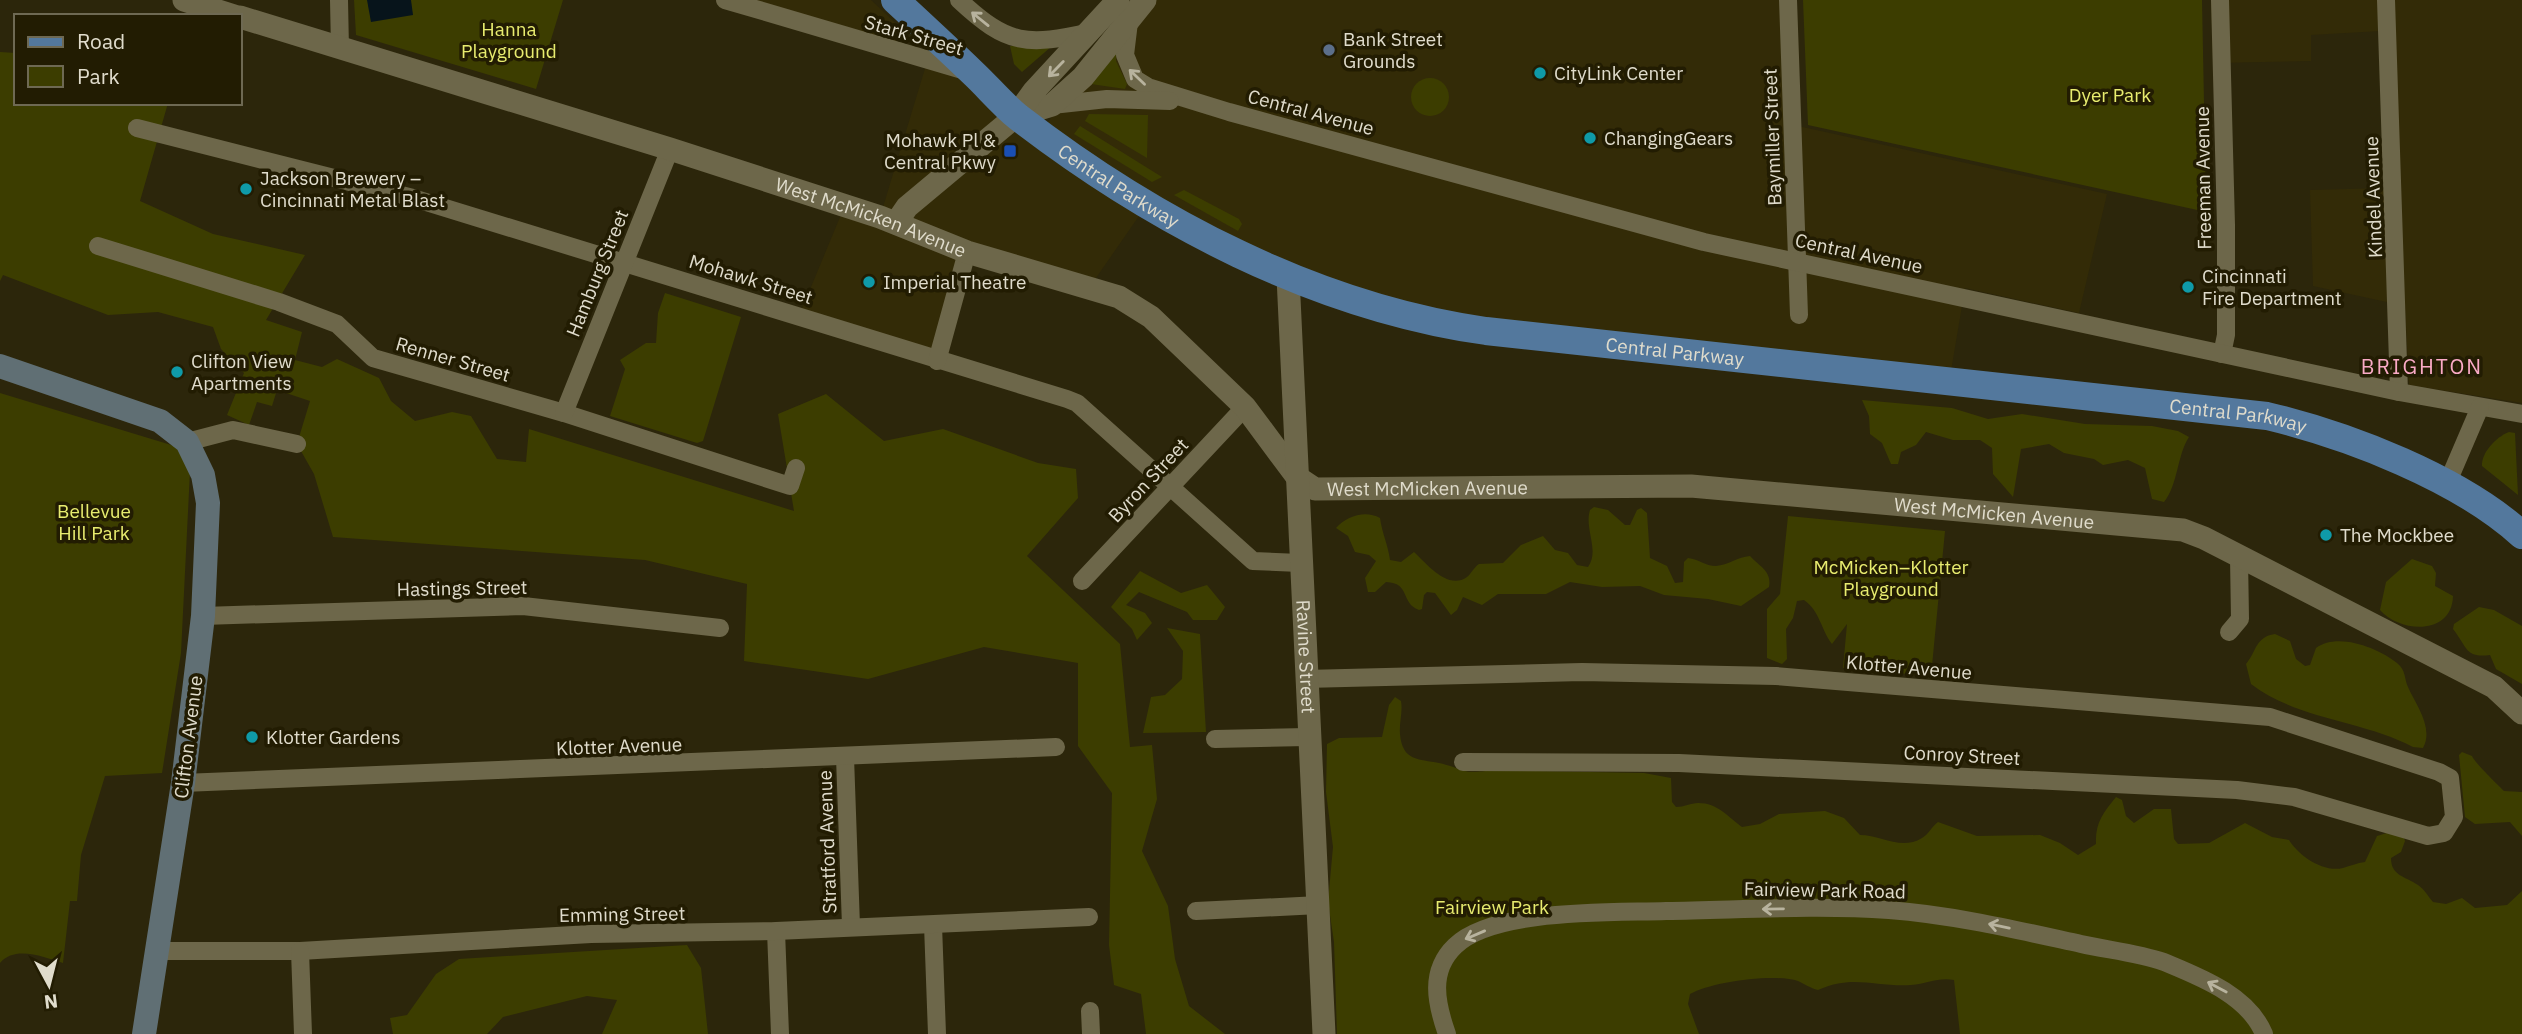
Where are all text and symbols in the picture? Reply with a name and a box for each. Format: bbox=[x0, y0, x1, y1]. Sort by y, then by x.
street label: Stark Street bbox=[862, 9, 966, 61]
one-way arrow bbox=[972, 11, 990, 26]
legend bbox=[14, 14, 242, 105]
park label: Hanna Playground bbox=[461, 17, 557, 63]
text: Road bbox=[77, 27, 125, 55]
place label: Bank Street Grounds bbox=[1343, 27, 1443, 73]
marker: Bank Street Grounds bbox=[1321, 42, 1337, 58]
one-way arrow bbox=[1047, 60, 1064, 77]
place label: CityLink Center bbox=[1554, 61, 1683, 85]
text: Park bbox=[77, 62, 120, 90]
marker: CityLink Center bbox=[1532, 65, 1548, 81]
street label: Baymiller Street bbox=[1758, 68, 1786, 206]
one-way arrow bbox=[1128, 69, 1145, 86]
park label: Dyer Park bbox=[2069, 83, 2151, 107]
street label: Central Avenue bbox=[1245, 84, 1377, 140]
street label: Freeman Avenue bbox=[2190, 106, 2216, 250]
place label: ChangingGears bbox=[1604, 126, 1733, 150]
place label: Mohawk Pl & Central Pkwy bbox=[884, 128, 997, 174]
marker: ChangingGears bbox=[1582, 130, 1598, 146]
street label: Kindel Avenue bbox=[2359, 136, 2387, 258]
street label: Central Parkway bbox=[1053, 139, 1184, 233]
marker: Mohawk Pl & Central Pkwy bbox=[1002, 143, 1018, 159]
place label: Jackson Brewery – Cincinnati Metal Blast bbox=[260, 166, 445, 212]
street label: West McMicken Avenue bbox=[773, 172, 970, 262]
marker: Jackson Brewery – Cincinnati Metal Blast bbox=[238, 181, 254, 197]
street label: Hamburg Street bbox=[561, 206, 633, 340]
street label: Central Avenue bbox=[1793, 228, 1925, 278]
street label: Mohawk Street bbox=[686, 249, 816, 309]
place label: Cincinnati Fire Department bbox=[2202, 264, 2342, 310]
place label: Imperial Theatre bbox=[883, 270, 1026, 294]
marker: Imperial Theatre bbox=[861, 274, 877, 290]
marker: Cincinnati Fire Department bbox=[2180, 279, 2196, 295]
street label: Renner Street bbox=[393, 331, 513, 387]
street label: Central Parkway bbox=[1605, 332, 1746, 371]
place label: Clifton View Apartments bbox=[191, 349, 293, 395]
district label: BRIGHTON bbox=[2361, 352, 2483, 380]
marker: Clifton View Apartments bbox=[169, 364, 185, 380]
street label: Central Parkway bbox=[2168, 393, 2310, 438]
street label: Byron Street bbox=[1103, 433, 1193, 527]
street label: West McMicken Avenue bbox=[1327, 475, 1528, 501]
street label: West McMicken Avenue bbox=[1893, 492, 2095, 534]
park label: Bellevue Hill Park bbox=[57, 499, 131, 545]
place label: The Mockbee bbox=[2340, 523, 2454, 547]
marker: The Mockbee bbox=[2318, 527, 2334, 543]
park label: McMicken–Klotter Playground bbox=[1813, 555, 1969, 601]
street label: Hastings Street bbox=[396, 575, 528, 601]
street label: Ravine Street bbox=[1291, 599, 1321, 714]
street label: Klotter Avenue bbox=[1845, 650, 1973, 684]
street label: Clifton Avenue bbox=[169, 674, 207, 800]
place label: Klotter Gardens bbox=[266, 725, 401, 749]
marker: Klotter Gardens bbox=[244, 729, 260, 745]
street label: Klotter Avenue bbox=[555, 732, 683, 760]
street label: Conroy Street bbox=[1903, 740, 2021, 770]
street label: Stratford Avenue bbox=[812, 770, 842, 914]
street label: Fairview Park Road bbox=[1744, 877, 1906, 903]
park label: Fairview Park bbox=[1435, 895, 1549, 919]
street label: Emming Street bbox=[559, 901, 685, 927]
one-way arrow bbox=[1762, 902, 1785, 916]
one-way arrow bbox=[1988, 919, 2011, 932]
one-way arrow bbox=[1465, 929, 1486, 942]
north arrow bbox=[14, 950, 84, 1020]
one-way arrow bbox=[2207, 980, 2228, 993]
text: N bbox=[43, 989, 59, 1015]

